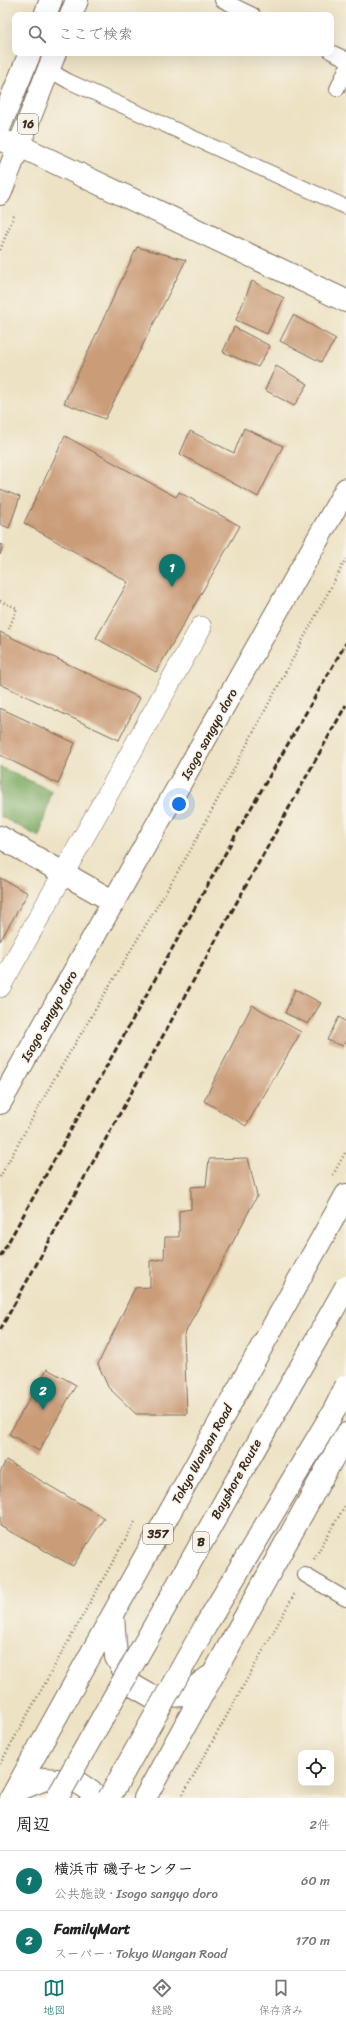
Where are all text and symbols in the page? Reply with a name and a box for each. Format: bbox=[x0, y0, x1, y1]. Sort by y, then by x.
search box bbox=[12, 12, 334, 56]
text: ここで検索 bbox=[58, 21, 133, 47]
icon: search bbox=[26, 23, 48, 45]
road number: 16 bbox=[18, 114, 38, 134]
pin: 1 bbox=[159, 554, 185, 587]
street label: Isogo sangyo doro bbox=[174, 684, 244, 785]
your location bbox=[169, 794, 189, 814]
street label: Isogo sangyo doro bbox=[14, 966, 84, 1067]
pin: 2 bbox=[30, 1377, 56, 1410]
street label: Tokyo Wangan Road bbox=[165, 1399, 240, 1508]
street label: Bayshore Route bbox=[204, 1434, 268, 1524]
road number: 357 bbox=[143, 1524, 173, 1544]
road number: B bbox=[193, 1532, 209, 1552]
map controls bbox=[298, 1750, 334, 1786]
button: locate bbox=[298, 1750, 334, 1786]
text: 周辺 bbox=[16, 1809, 50, 1839]
text: 2件 bbox=[309, 1813, 330, 1836]
text: 横浜市 磯子センター bbox=[54, 1856, 193, 1882]
text: 1 bbox=[26, 1869, 32, 1892]
text: 60 m bbox=[301, 1869, 330, 1892]
text: 公共施設 · Isogo sangyo doro bbox=[54, 1882, 218, 1905]
text: FamilyMart bbox=[54, 1916, 130, 1942]
text: 2 bbox=[25, 1929, 33, 1952]
text: 170 m bbox=[295, 1929, 330, 1952]
text: スーパー · Tokyo Wangan Road bbox=[54, 1942, 227, 1965]
tab: 地図 bbox=[43, 1977, 65, 2020]
tab: 経路 bbox=[151, 1977, 173, 2020]
tab: 保存済み bbox=[259, 1977, 303, 2020]

